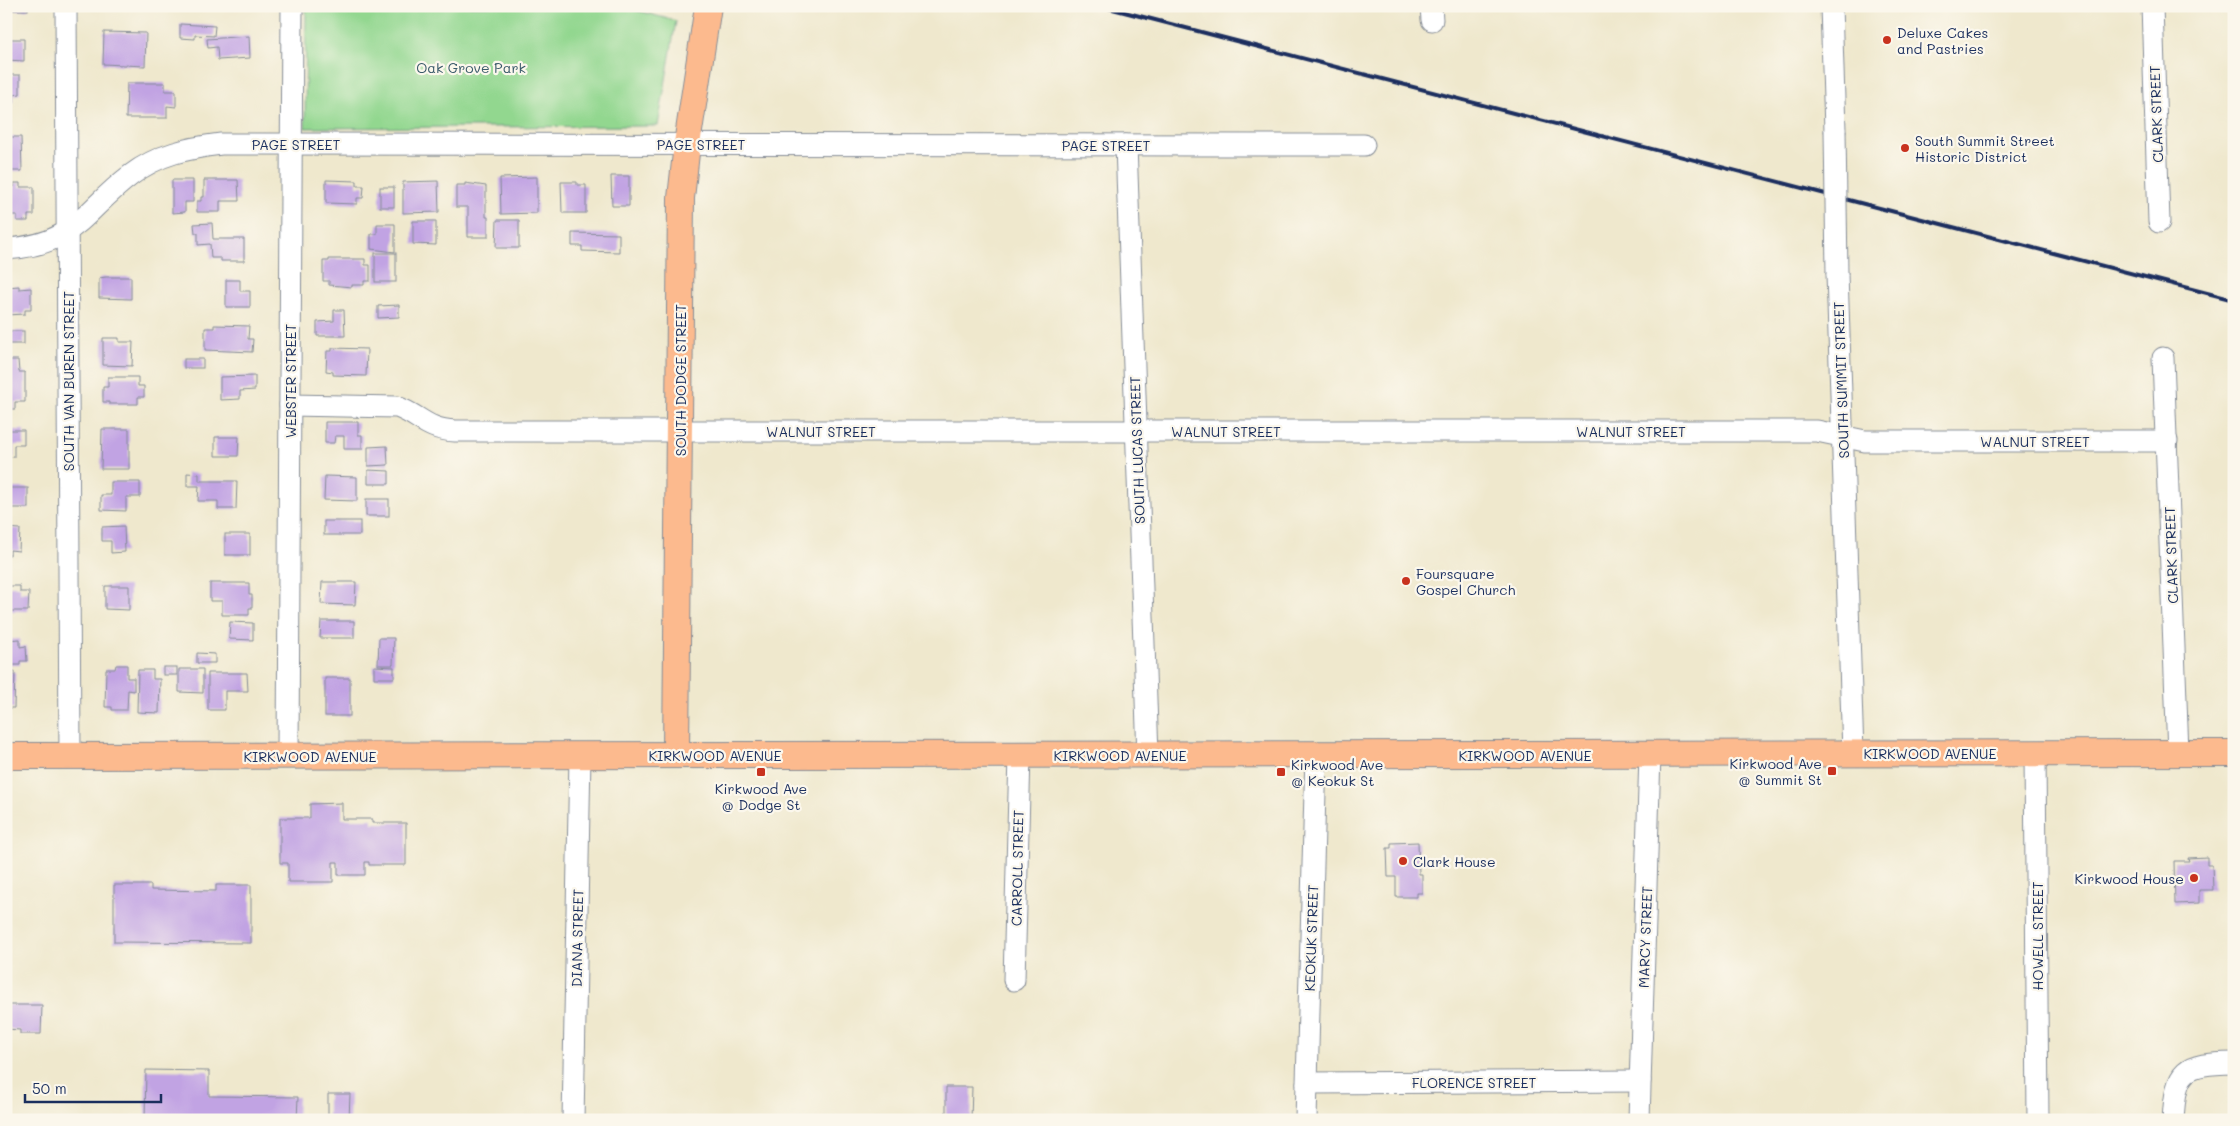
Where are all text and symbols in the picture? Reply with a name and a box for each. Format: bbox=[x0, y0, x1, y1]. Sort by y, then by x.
place label: Deluxe Cakes and Pastries bbox=[1897, 23, 1988, 58]
marker: Deluxe Cakes and Pastries bbox=[1881, 34, 1893, 46]
park label: Oak Grove Park bbox=[416, 58, 526, 77]
street label: CLARK STREET bbox=[2145, 65, 2167, 163]
place label: South Summit Street Historic District bbox=[1915, 131, 2055, 166]
street label: PAGE STREET bbox=[252, 135, 340, 154]
street label: PAGE STREET bbox=[657, 135, 745, 154]
street label: PAGE STREET bbox=[1062, 136, 1150, 155]
marker: South Summit Street Historic District bbox=[1899, 142, 1911, 154]
street label: SOUTH VAN BUREN STREET bbox=[59, 291, 78, 471]
street label: SOUTH SUMMIT STREET bbox=[1829, 301, 1853, 459]
street label: SOUTH DODGE STREET bbox=[671, 304, 690, 456]
street label: WEBSTER STREET bbox=[281, 323, 300, 438]
street label: SOUTH LUCAS STREET bbox=[1125, 376, 1149, 524]
street label: WALNUT STREET bbox=[766, 422, 876, 441]
street label: WALNUT STREET bbox=[1171, 422, 1281, 441]
street label: WALNUT STREET bbox=[1576, 422, 1686, 441]
street label: WALNUT STREET bbox=[1980, 432, 2090, 451]
street label: CLARK STREET bbox=[2160, 506, 2182, 604]
place label: Foursquare Gospel Church bbox=[1416, 564, 1516, 599]
marker: Foursquare Gospel Church bbox=[1400, 575, 1412, 587]
street label: KIRKWOOD AVENUE bbox=[1864, 744, 1996, 763]
street label: KIRKWOOD AVENUE bbox=[649, 746, 781, 765]
street label: KIRKWOOD AVENUE bbox=[1054, 746, 1186, 765]
street label: KIRKWOOD AVENUE bbox=[1459, 746, 1591, 765]
street label: KIRKWOOD AVENUE bbox=[244, 747, 376, 766]
place label: Kirkwood Ave @ Summit St bbox=[1730, 754, 1822, 789]
place label: Kirkwood Ave @ Keokuk St bbox=[1291, 755, 1383, 790]
marker: Kirkwood Ave @ Summit St bbox=[1826, 765, 1838, 777]
marker: Kirkwood Ave @ Dodge St bbox=[755, 766, 767, 778]
marker: Kirkwood Ave @ Keokuk St bbox=[1275, 766, 1287, 778]
place label: Kirkwood Ave @ Dodge St bbox=[715, 779, 807, 814]
street label: CARROLL STREET bbox=[1006, 809, 1028, 926]
place label: Clark House bbox=[1413, 852, 1496, 871]
marker: Clark House bbox=[1397, 855, 1409, 867]
place label: Kirkwood House bbox=[2075, 869, 2184, 888]
marker: Kirkwood House bbox=[2188, 872, 2200, 884]
street label: HOWELL STREET bbox=[2028, 881, 2047, 991]
street label: KEOKUK STREET bbox=[1300, 884, 1322, 992]
street label: MARCY STREET bbox=[1634, 886, 1656, 988]
street label: DIANA STREET bbox=[567, 888, 587, 987]
scale bar bbox=[25, 1071, 161, 1103]
street label: FLORENCE STREET bbox=[1412, 1073, 1536, 1092]
text: 50 m bbox=[32, 1078, 67, 1098]

